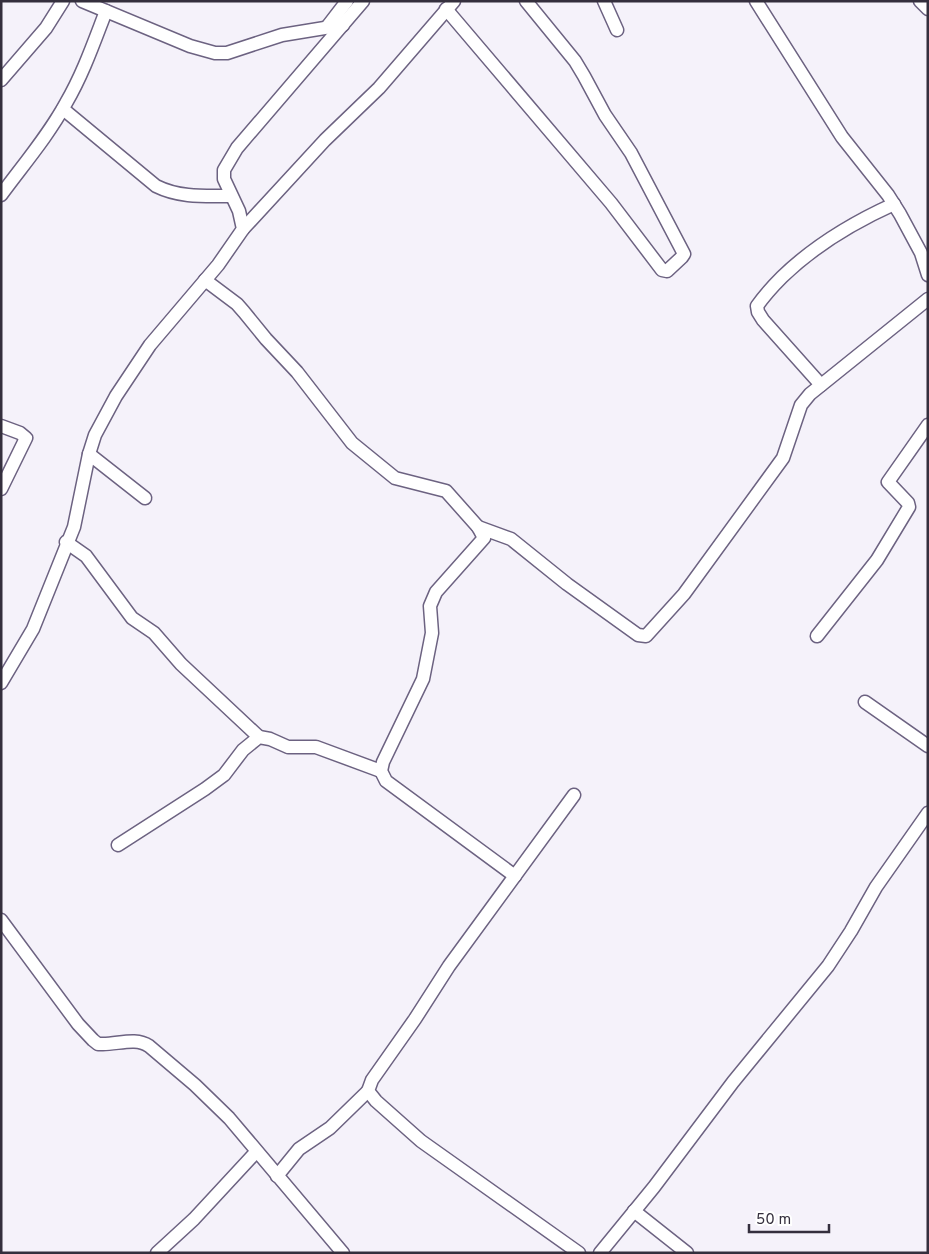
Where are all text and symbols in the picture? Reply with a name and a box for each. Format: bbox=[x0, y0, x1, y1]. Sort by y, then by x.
scale bar bbox=[749, 1202, 829, 1234]
text: 50 m bbox=[756, 1211, 791, 1230]

